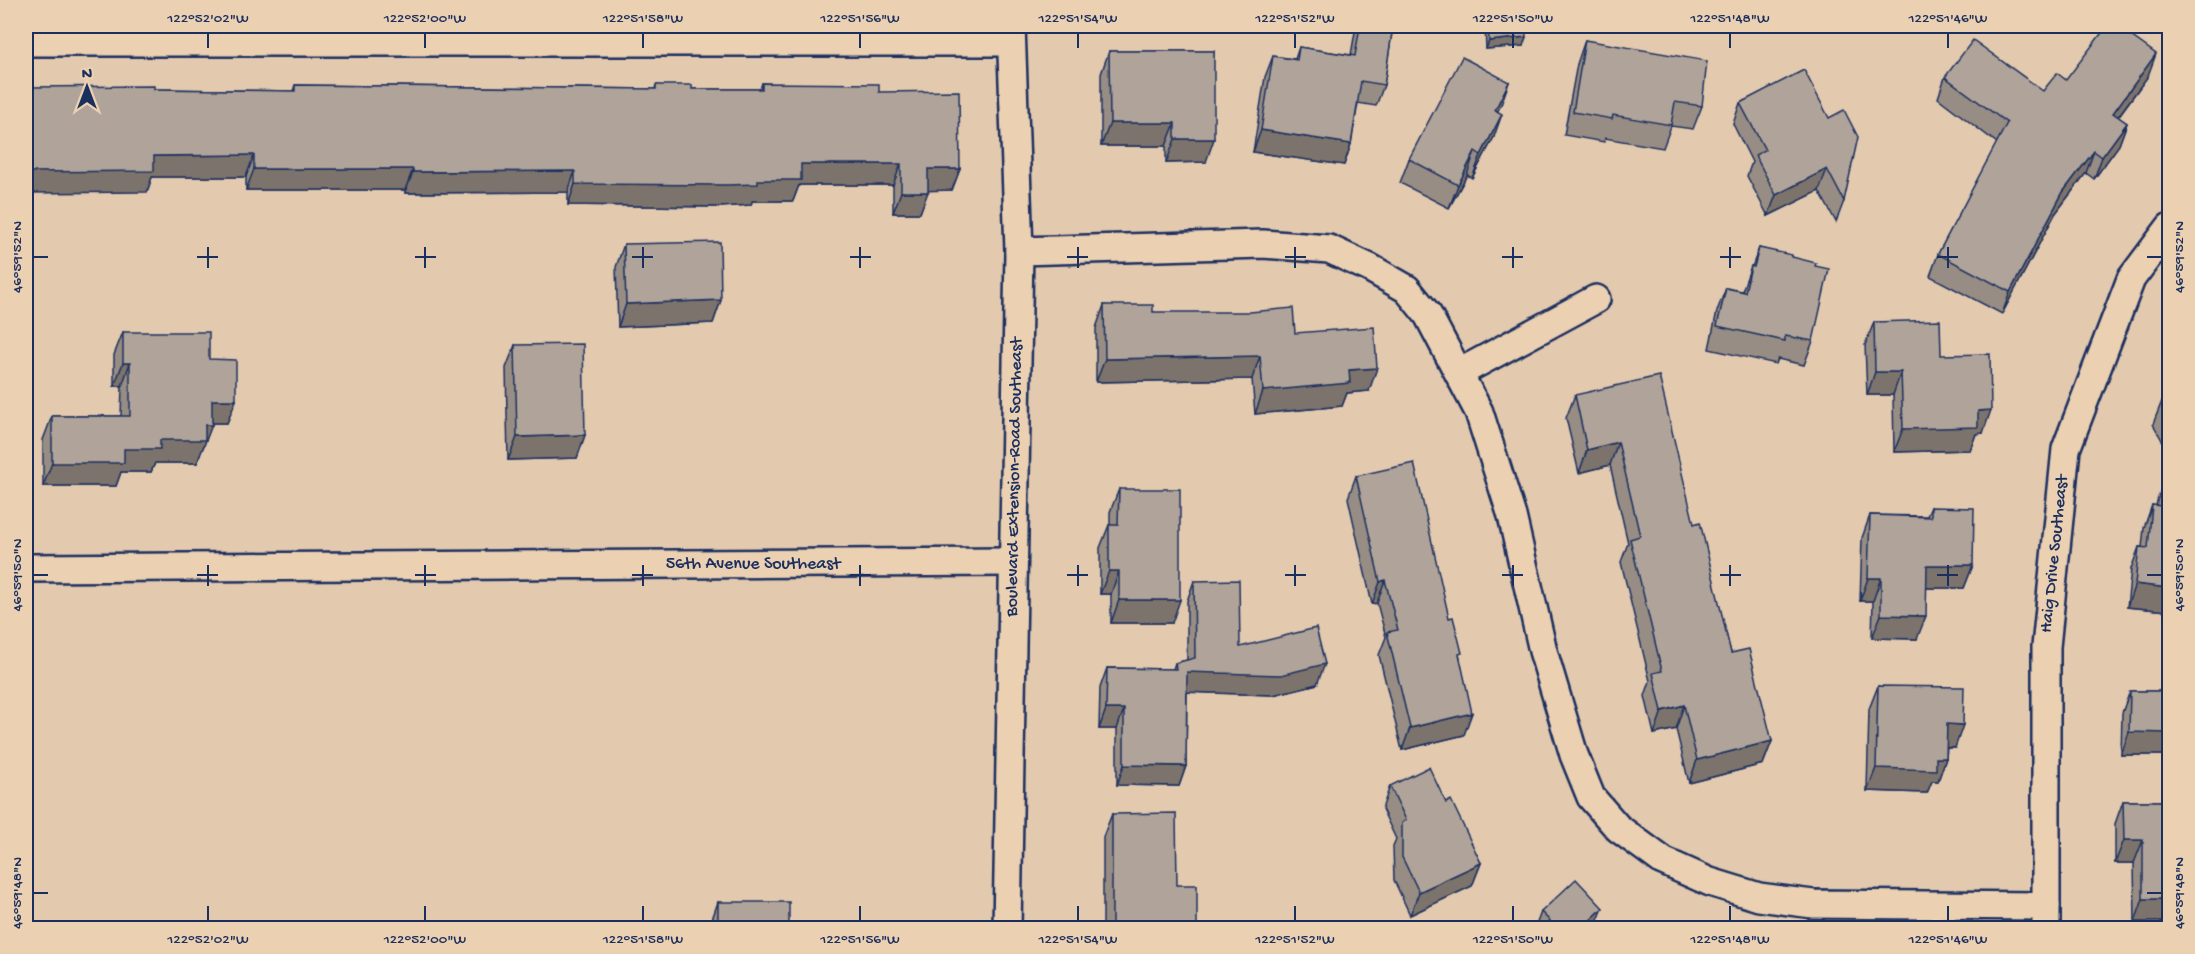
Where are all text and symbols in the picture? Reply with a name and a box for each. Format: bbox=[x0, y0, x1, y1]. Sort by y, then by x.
text: 122°52'02"W bbox=[166, 10, 249, 28]
text: 122°52'00"W bbox=[383, 10, 467, 28]
text: 122°51'58"W bbox=[602, 10, 683, 28]
text: 122°51'56"W bbox=[819, 10, 900, 28]
text: 122°51'54"W bbox=[1037, 10, 1118, 28]
text: 122°51'52"W bbox=[1254, 10, 1335, 28]
text: 122°51'50"W bbox=[1472, 10, 1554, 28]
text: 122°51'48"W bbox=[1689, 10, 1770, 28]
text: 122°51'46"W bbox=[1908, 10, 1988, 28]
north arrow bbox=[57, 57, 117, 117]
text: N bbox=[82, 66, 93, 85]
text: 46°59'52"N bbox=[9, 221, 27, 293]
text: 46°59'52"N bbox=[2171, 221, 2189, 293]
street label: Boulevard Extension-Road Southeast bbox=[1002, 336, 1028, 618]
street label: Haig Drive Southeast bbox=[2036, 472, 2074, 634]
text: 46°59'50"N bbox=[9, 538, 27, 612]
text: 46°59'50"N bbox=[2171, 538, 2189, 612]
street label: 56th Avenue Southeast bbox=[666, 554, 842, 575]
text: 46°59'48"N bbox=[9, 857, 27, 929]
text: 46°59'48"N bbox=[2171, 857, 2189, 929]
text: 122°52'02"W bbox=[166, 931, 249, 949]
text: 122°52'00"W bbox=[383, 931, 467, 949]
text: 122°51'58"W bbox=[602, 931, 683, 949]
text: 122°51'56"W bbox=[819, 931, 900, 949]
text: 122°51'54"W bbox=[1037, 931, 1118, 949]
text: 122°51'52"W bbox=[1254, 931, 1335, 949]
text: 122°51'50"W bbox=[1472, 931, 1554, 949]
text: 122°51'48"W bbox=[1689, 931, 1770, 949]
text: 122°51'46"W bbox=[1908, 931, 1988, 949]

